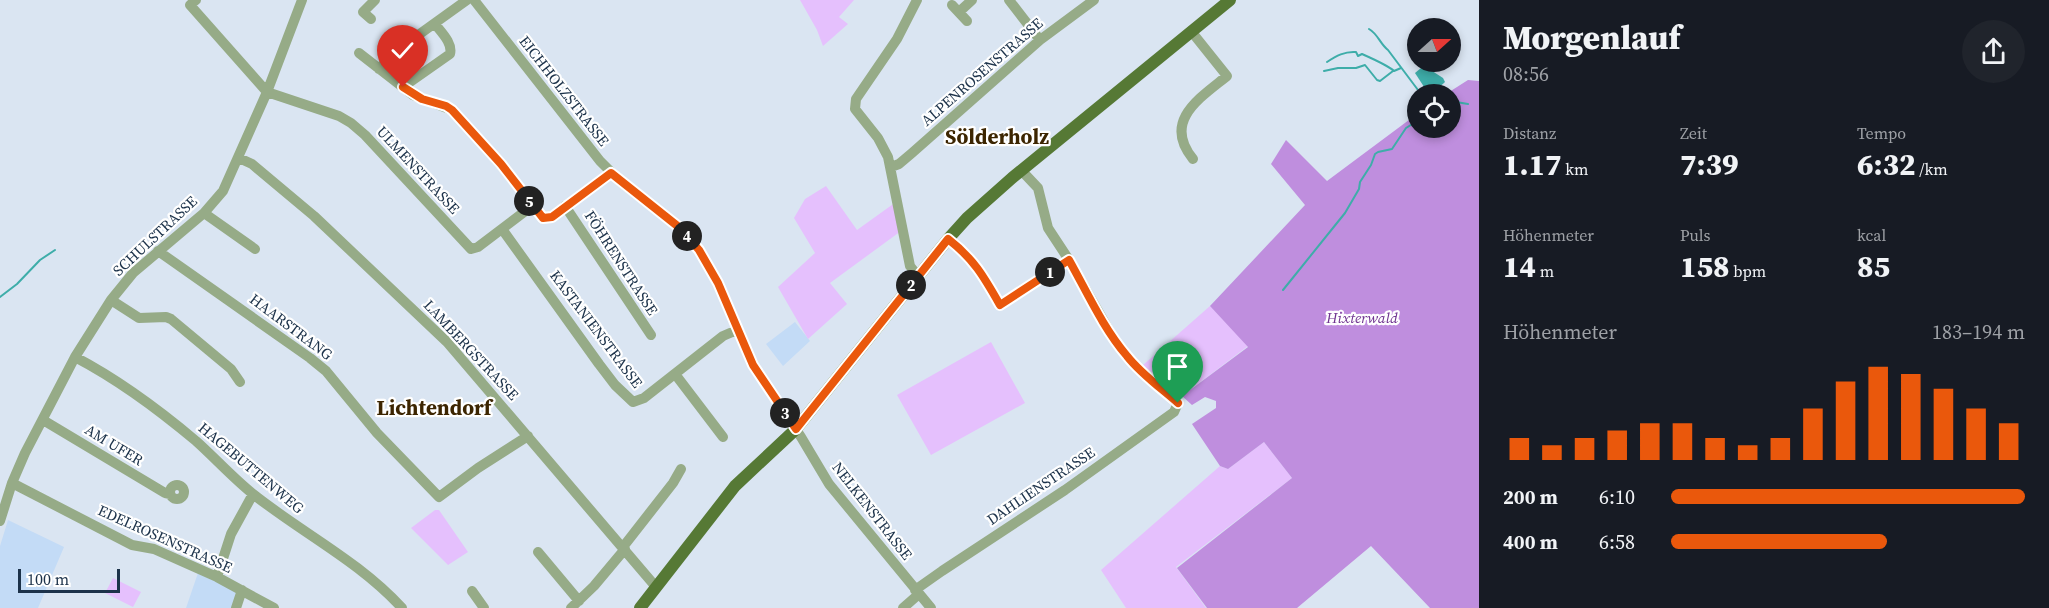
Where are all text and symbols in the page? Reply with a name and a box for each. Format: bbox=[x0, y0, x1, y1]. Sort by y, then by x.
street label: ALPENROSENSTRASSE bbox=[916, 13, 1047, 130]
text: Morgenlauf bbox=[1503, 15, 1680, 60]
north arrow bbox=[1407, 18, 1461, 72]
map controls bbox=[1407, 18, 1461, 138]
button: share bbox=[1962, 20, 2025, 83]
pin bbox=[377, 25, 428, 87]
street label: EICHHOLZSTRASSE bbox=[515, 31, 614, 150]
icon: check bbox=[386, 34, 419, 67]
text: 08:56 bbox=[1503, 60, 1549, 88]
button: locate bbox=[1407, 84, 1461, 138]
street label: ULMENSTRASSE bbox=[372, 121, 465, 218]
district label: Sölderholz bbox=[945, 122, 1049, 151]
text: Distanz bbox=[1503, 122, 1556, 144]
text: Zeit bbox=[1680, 122, 1707, 144]
text: Tempo bbox=[1857, 122, 1906, 144]
text: 1.17 bbox=[1503, 144, 1562, 185]
text: 7:39 bbox=[1680, 144, 1739, 185]
text: 6:32 bbox=[1857, 144, 1916, 185]
text: km bbox=[1562, 158, 1589, 180]
text: /km bbox=[1916, 158, 1948, 180]
pin: 5 bbox=[514, 186, 544, 216]
text: 5 bbox=[525, 190, 533, 212]
street label: SCHULSTRASSE bbox=[108, 191, 202, 280]
street label: FÖHRENSTRASSE bbox=[580, 206, 663, 319]
pin: 4 bbox=[672, 221, 702, 251]
text: Höhenmeter bbox=[1503, 224, 1594, 246]
text: Puls bbox=[1680, 224, 1710, 246]
text: kcal bbox=[1857, 224, 1886, 246]
text: 4 bbox=[683, 225, 691, 247]
text: 14 bbox=[1503, 246, 1536, 287]
text: 158 bbox=[1680, 246, 1730, 287]
text: 85 bbox=[1857, 246, 1890, 287]
pin: 1 bbox=[1035, 257, 1065, 287]
text: m bbox=[1536, 260, 1554, 282]
text: bpm bbox=[1730, 260, 1766, 282]
text: 1 bbox=[1046, 261, 1054, 283]
street label: KASTANIENSTRASSE bbox=[545, 266, 648, 392]
pin: 2 bbox=[896, 270, 926, 300]
text: 2 bbox=[907, 274, 915, 296]
street label: HAARSTRANG bbox=[246, 288, 337, 365]
street label: LAMBERGSTRASSE bbox=[419, 295, 524, 405]
park label: Hixterwald bbox=[1325, 307, 1398, 328]
text: Höhenmeter bbox=[1503, 318, 1617, 346]
text: 183–194 m bbox=[1932, 318, 2025, 346]
pin bbox=[1152, 341, 1203, 403]
icon: arrive bbox=[1161, 350, 1194, 383]
district label: Lichtendorf bbox=[377, 393, 494, 422]
pin: 3 bbox=[770, 398, 800, 428]
text: 3 bbox=[781, 402, 789, 424]
street label: HAGEBUTTENWEG bbox=[194, 417, 309, 518]
street label: AM UFER bbox=[81, 419, 148, 470]
street label: DAHLIENSTRASSE bbox=[983, 442, 1099, 530]
street label: NELKENSTRASSE bbox=[827, 457, 917, 564]
text: 200 m bbox=[1503, 483, 1558, 511]
text: 6:10 bbox=[1599, 483, 1635, 511]
street label: EDELROSENSTRASSE bbox=[95, 499, 236, 578]
text: 400 m bbox=[1503, 528, 1558, 556]
text: 6:58 bbox=[1599, 528, 1635, 556]
scale bar bbox=[18, 566, 120, 594]
text: 100 m bbox=[27, 568, 69, 590]

